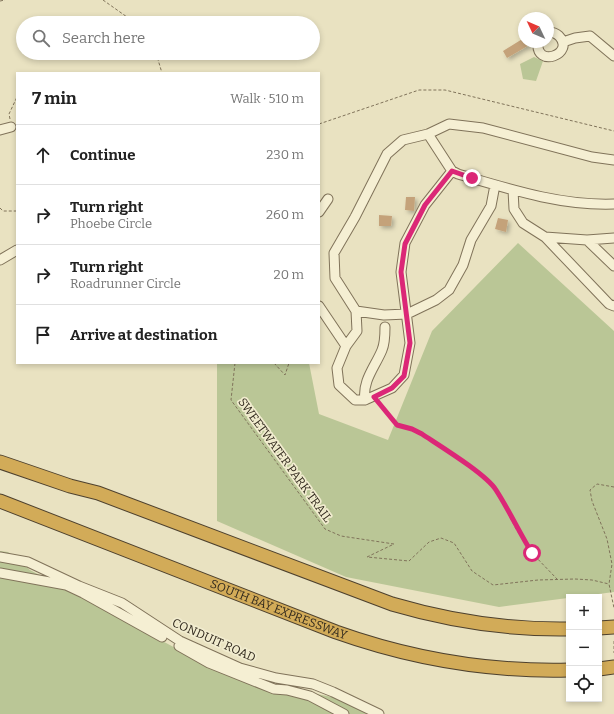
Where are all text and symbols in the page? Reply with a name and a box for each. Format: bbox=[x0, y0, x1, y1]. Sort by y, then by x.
north arrow bbox=[518, 12, 554, 48]
search box bbox=[16, 16, 320, 60]
icon: search bbox=[30, 27, 52, 49]
text: Search here bbox=[62, 29, 145, 47]
text: 7 min bbox=[32, 88, 77, 109]
text: Walk · 510 m bbox=[230, 91, 304, 106]
icon: ahead bbox=[32, 144, 54, 166]
text: Continue bbox=[70, 146, 136, 164]
text: 230 m bbox=[266, 147, 304, 162]
route end bbox=[463, 169, 481, 187]
text: Turn right bbox=[70, 198, 143, 216]
icon: right bbox=[32, 204, 54, 226]
text: 260 m bbox=[266, 207, 304, 222]
text: Phoebe Circle bbox=[70, 216, 152, 231]
text: Turn right bbox=[70, 258, 143, 276]
icon: right bbox=[32, 264, 54, 286]
text: 20 m bbox=[274, 267, 304, 282]
text: Roadrunner Circle bbox=[70, 276, 181, 291]
icon: arrive bbox=[32, 324, 54, 346]
text: Arrive at destination bbox=[70, 326, 217, 344]
street label: SWEETWATER PARK TRAIL bbox=[235, 395, 335, 525]
route start bbox=[523, 544, 541, 562]
street label: SOUTH BAY EXPRESSWAY bbox=[208, 577, 349, 642]
map controls bbox=[566, 594, 602, 702]
button: + bbox=[566, 594, 602, 630]
street label: CONDUIT ROAD bbox=[170, 615, 258, 665]
button: − bbox=[566, 630, 602, 666]
button: locate bbox=[566, 666, 602, 702]

